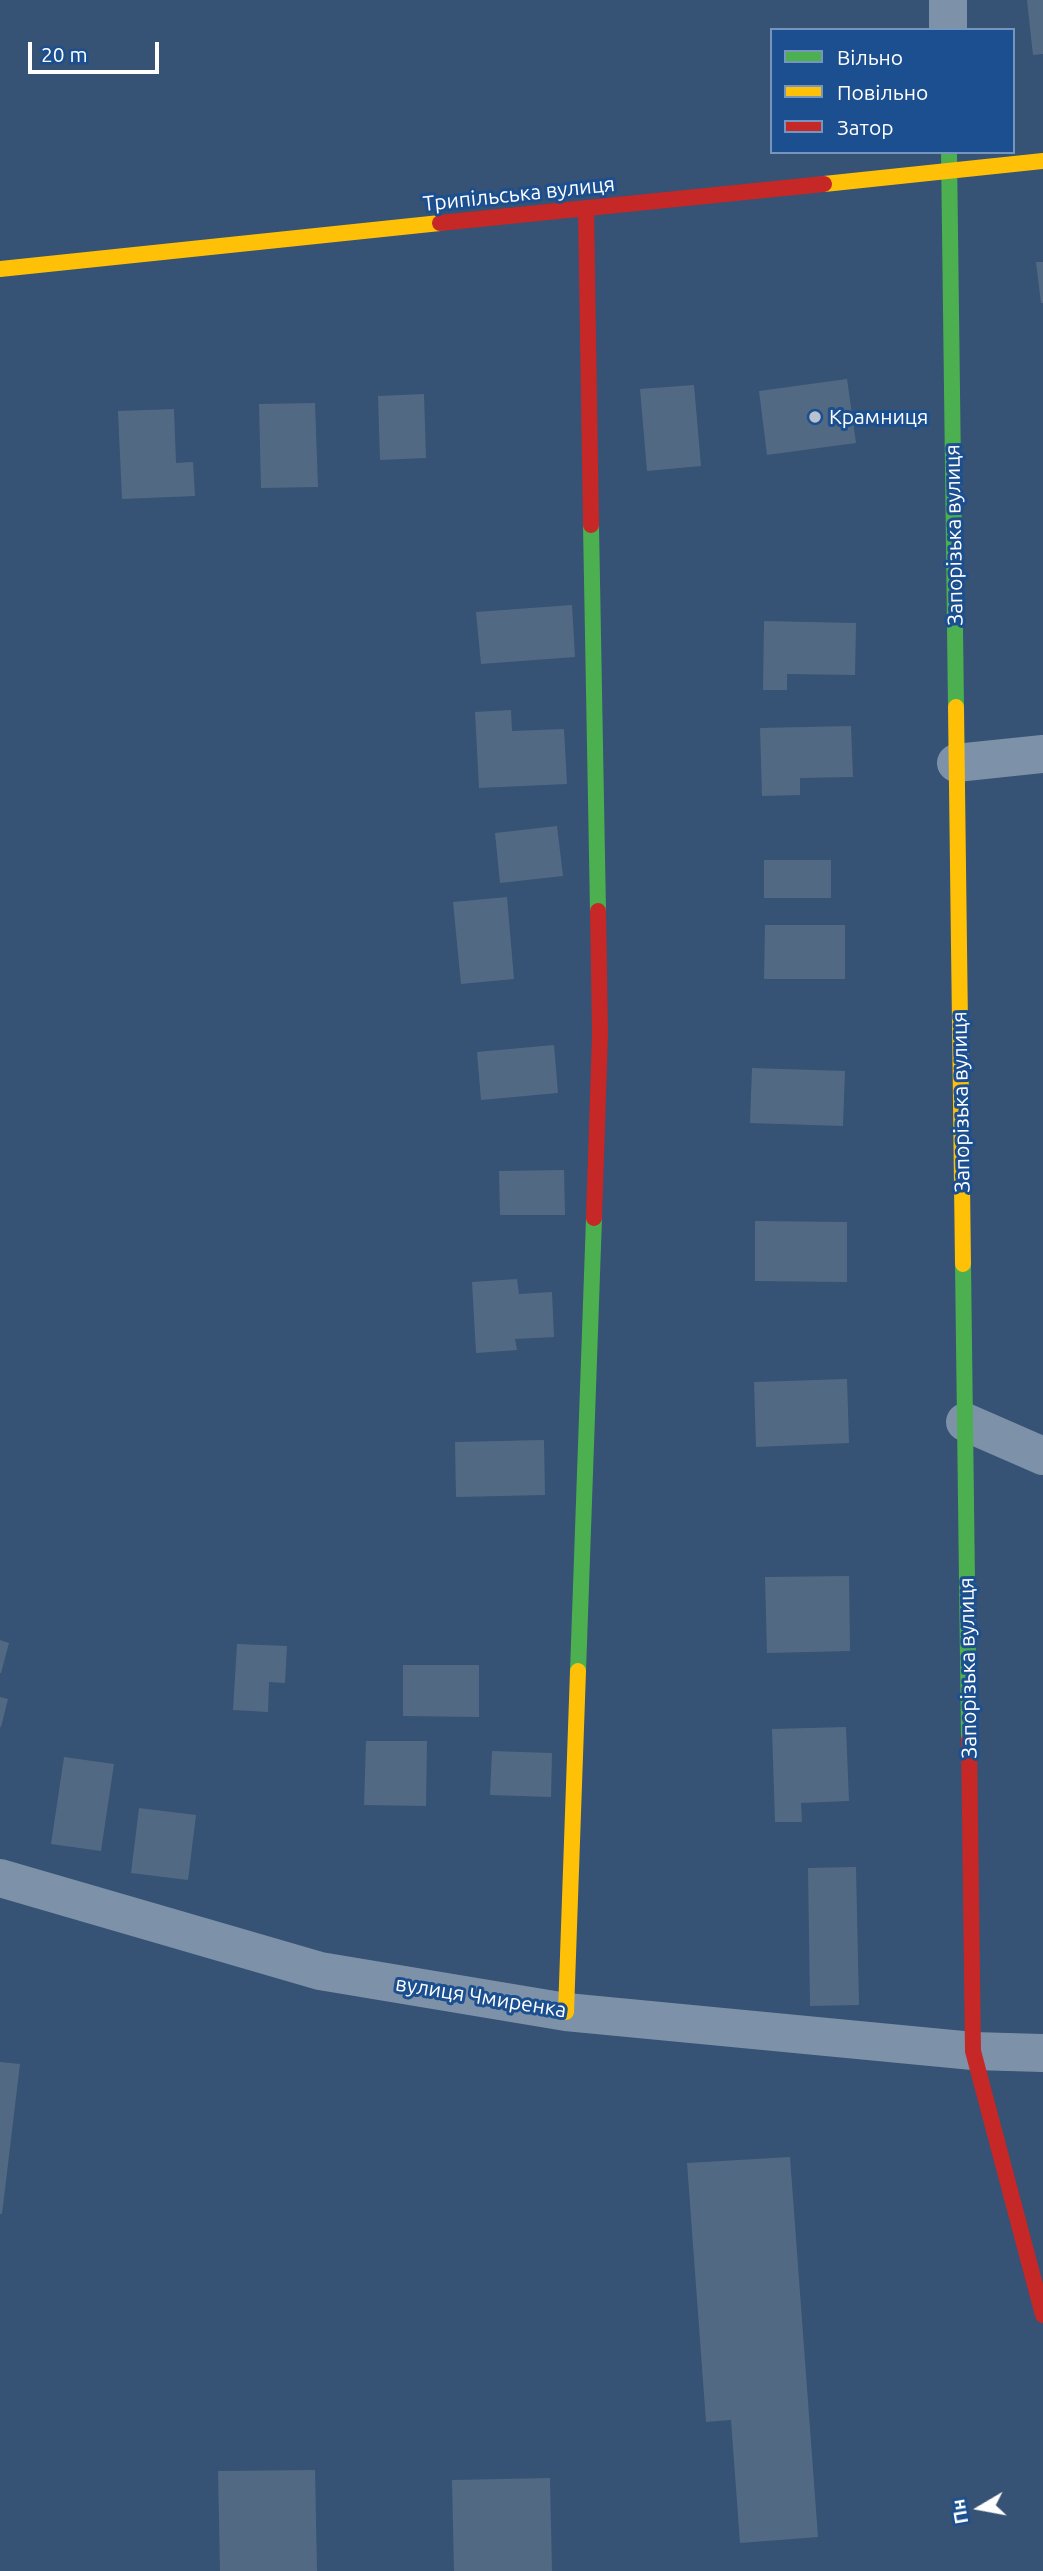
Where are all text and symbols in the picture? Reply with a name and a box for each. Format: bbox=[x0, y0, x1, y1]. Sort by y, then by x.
scale bar bbox=[32, 28, 163, 72]
legend bbox=[770, 28, 1015, 154]
text: 20 m bbox=[41, 42, 88, 66]
text: Вільно bbox=[837, 45, 903, 69]
text: Повільно bbox=[837, 80, 928, 104]
text: Затор bbox=[837, 115, 893, 139]
street label: Трипільська вулиця bbox=[422, 171, 616, 217]
place label: Крамниця bbox=[829, 404, 928, 430]
marker: Крамниця bbox=[807, 409, 823, 425]
street label: Запорізька вулиця bbox=[940, 444, 968, 626]
street label: Запорізька вулиця bbox=[947, 1011, 975, 1193]
street label: Запорізька вулиця bbox=[954, 1577, 982, 1759]
street label: вулиця Чмиренка bbox=[394, 1971, 568, 2023]
north arrow bbox=[945, 2473, 1015, 2543]
text: Пн bbox=[946, 2497, 972, 2526]

